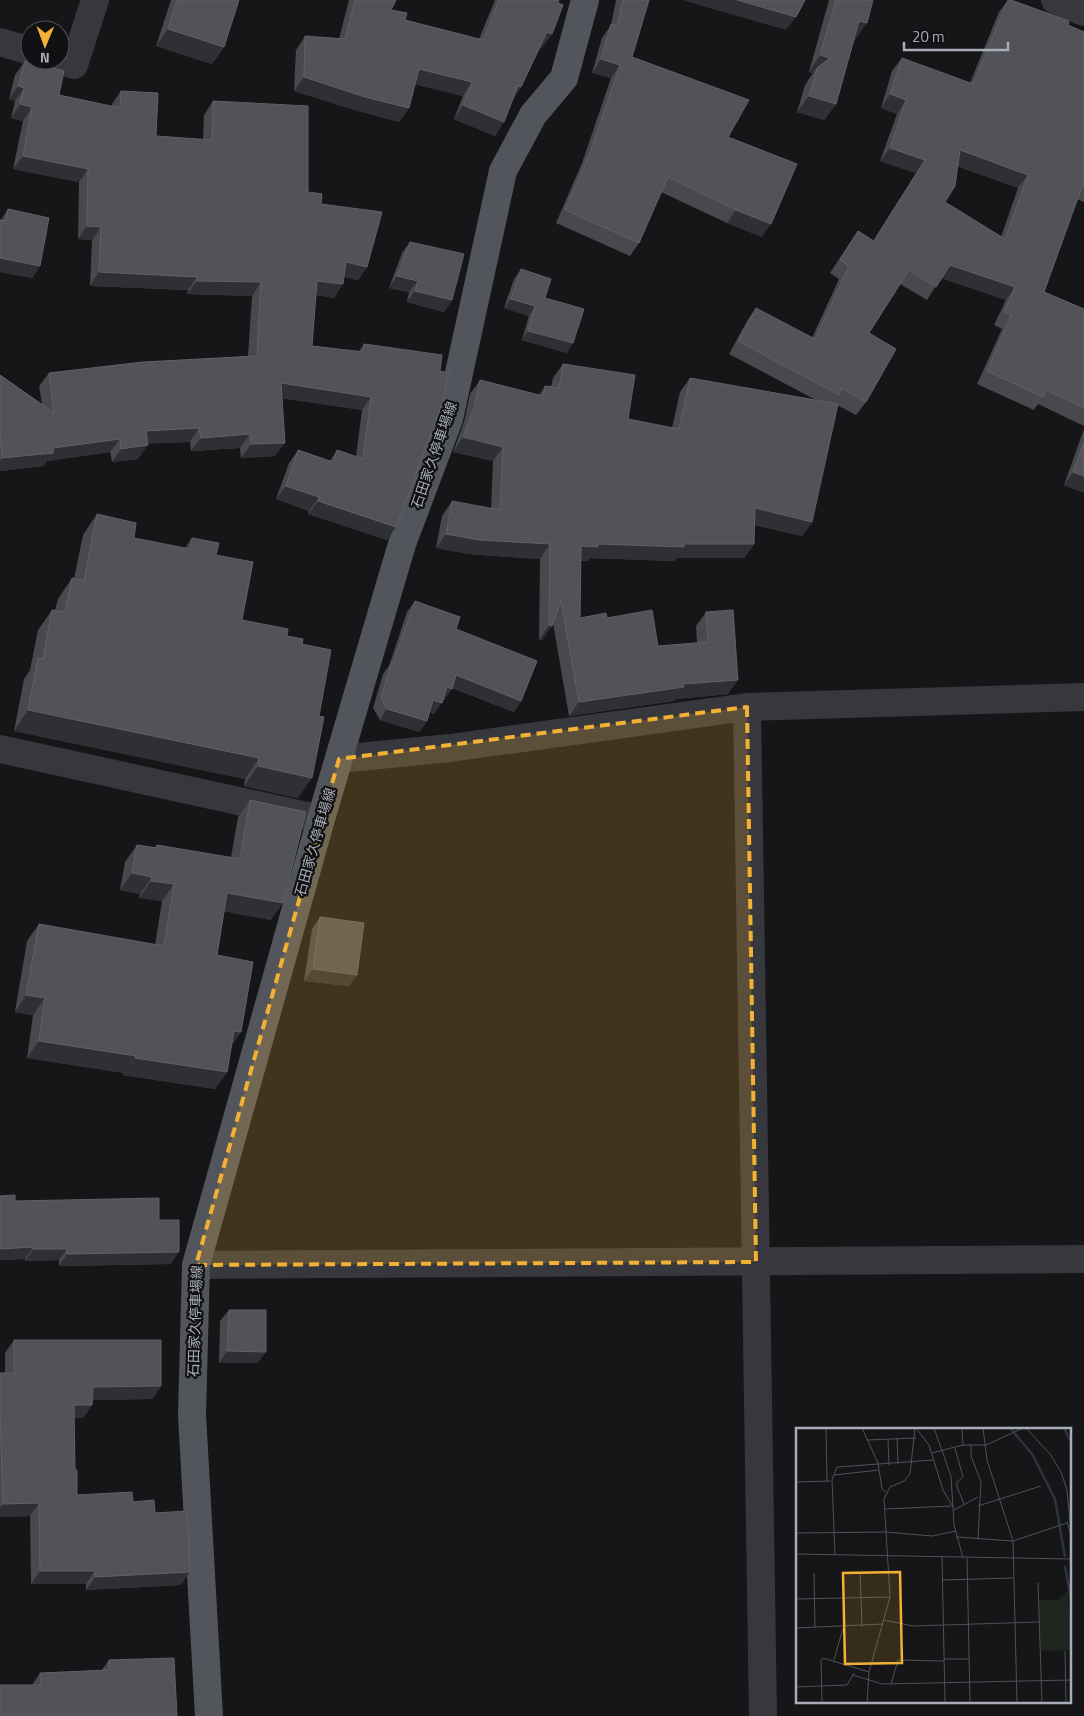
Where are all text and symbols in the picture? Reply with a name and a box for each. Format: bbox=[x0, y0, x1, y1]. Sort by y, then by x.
north arrow bbox=[20, 20, 70, 70]
scale bar bbox=[904, 20, 1008, 52]
text: 20 m bbox=[912, 25, 945, 48]
text: N bbox=[40, 48, 50, 69]
street label: 石田家久停車場線 bbox=[405, 398, 462, 511]
street label: 石田家久停車場線 bbox=[289, 785, 340, 899]
street label: 石田家久停車場線 bbox=[182, 1265, 207, 1377]
inset map bbox=[796, 1428, 1072, 1704]

